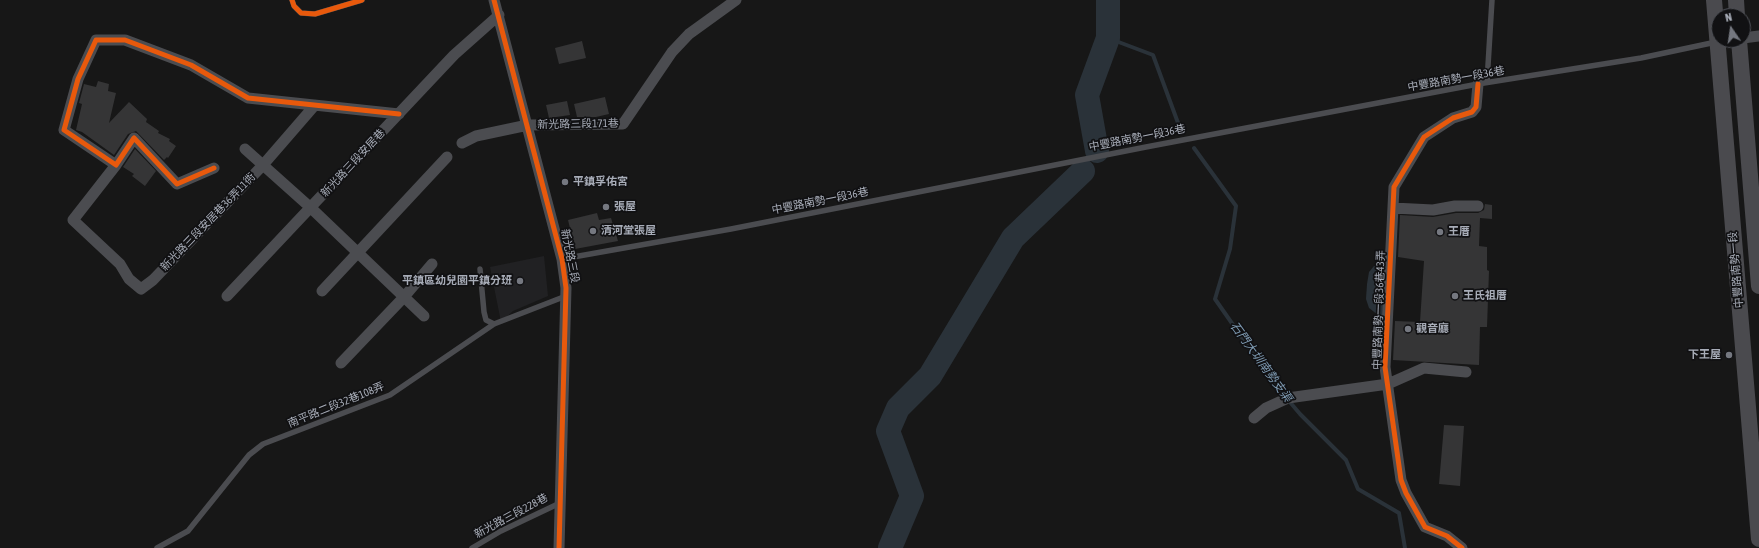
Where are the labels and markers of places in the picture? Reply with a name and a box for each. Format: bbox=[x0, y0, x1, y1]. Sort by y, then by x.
place label: 平鎮孚佑宮 bbox=[573, 175, 628, 189]
marker: 平鎮孚佑宮 bbox=[560, 177, 570, 187]
place label: 張屋 bbox=[614, 200, 636, 214]
marker: 張屋 bbox=[601, 202, 611, 212]
place label: 清河堂張屋 bbox=[601, 224, 656, 238]
place label: 王厝 bbox=[1448, 225, 1470, 239]
marker: 清河堂張屋 bbox=[588, 226, 598, 236]
marker: 王厝 bbox=[1435, 227, 1445, 237]
place label: 平鎮區幼兒園平鎮分班 bbox=[402, 274, 512, 288]
marker: 平鎮區幼兒園平鎮分班 bbox=[515, 276, 525, 286]
place label: 王氏祖厝 bbox=[1463, 289, 1507, 303]
marker: 王氏祖厝 bbox=[1450, 291, 1460, 301]
place label: 觀音廳 bbox=[1416, 322, 1449, 336]
marker: 觀音廳 bbox=[1403, 324, 1413, 334]
place label: 下王屋 bbox=[1688, 348, 1721, 362]
marker: 下王屋 bbox=[1724, 350, 1734, 360]

